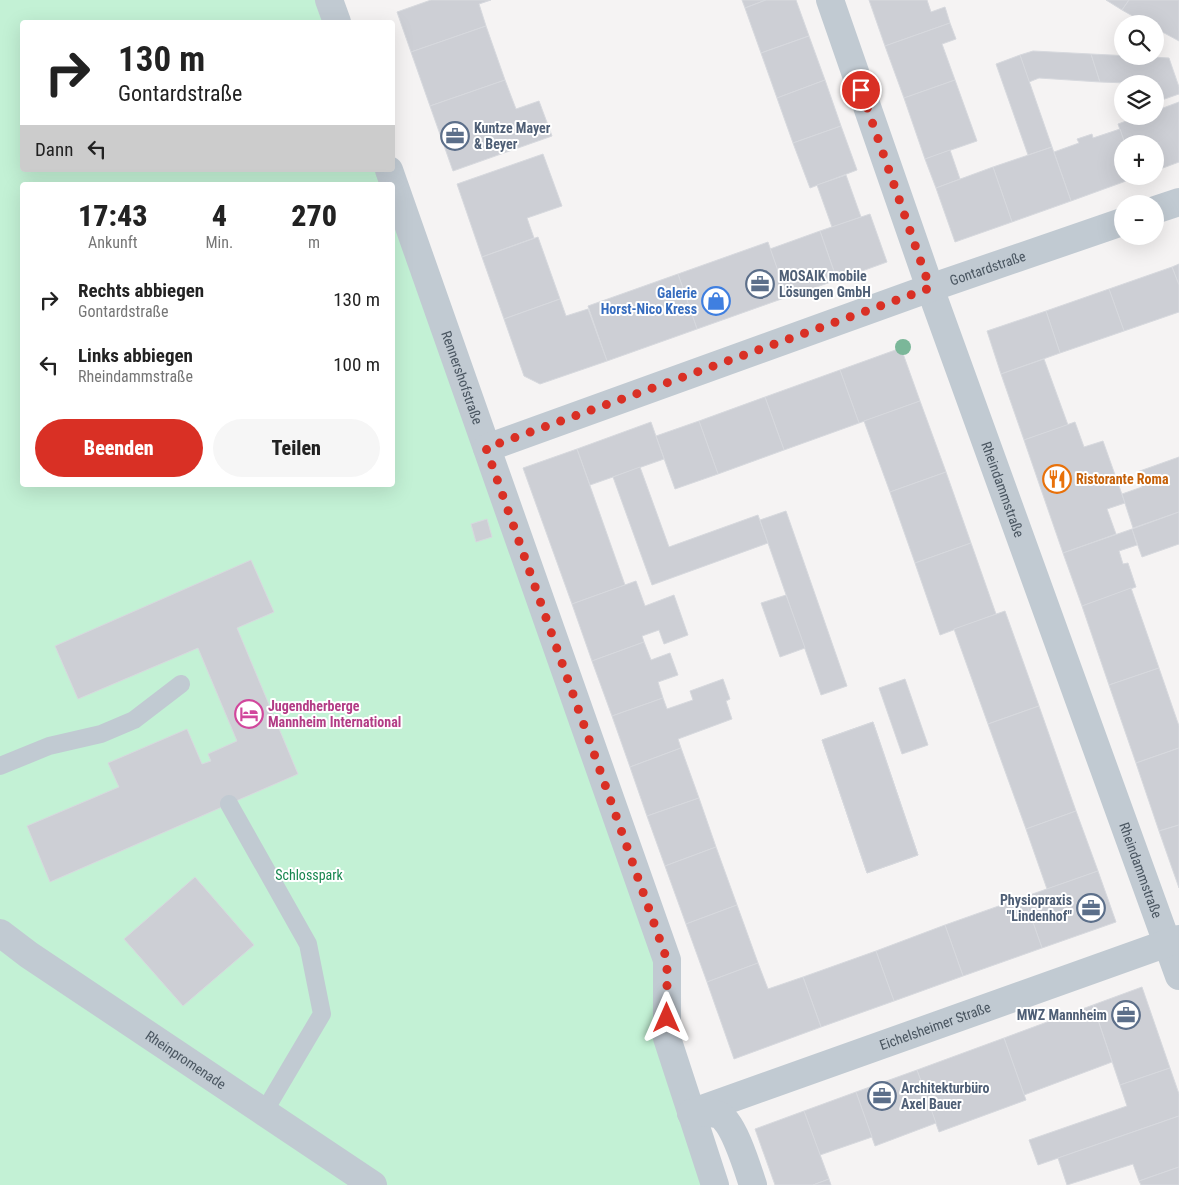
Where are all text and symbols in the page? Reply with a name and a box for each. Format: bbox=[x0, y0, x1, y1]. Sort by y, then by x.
map controls bbox=[1114, 15, 1164, 245]
button: search bbox=[1114, 15, 1164, 65]
text: 130 m bbox=[118, 39, 205, 80]
icon: right bbox=[35, 40, 100, 105]
pin bbox=[840, 69, 882, 111]
button: layers bbox=[1114, 75, 1164, 125]
icon: arrive bbox=[847, 76, 875, 104]
text: Gontardstraße bbox=[118, 81, 242, 106]
place label: Kuntze Mayer & Beyer bbox=[474, 120, 551, 152]
office icon: Kuntze Mayer & Beyer bbox=[440, 121, 470, 151]
icon: left bbox=[83, 135, 111, 163]
button: + bbox=[1114, 135, 1164, 185]
text: Dann bbox=[35, 138, 73, 161]
button: − bbox=[1114, 195, 1164, 245]
text: 17:43 bbox=[78, 198, 147, 233]
text: 4 bbox=[212, 198, 227, 233]
text: 270 bbox=[291, 198, 337, 233]
text: Ankunft bbox=[88, 233, 137, 252]
text: Min. bbox=[205, 233, 233, 252]
text: m bbox=[308, 233, 320, 252]
street label: Gontardstraße bbox=[948, 248, 1028, 289]
place label: MOSAIK mobile Lösungen GmbH bbox=[779, 268, 871, 300]
office icon: MOSAIK mobile Lösungen GmbH bbox=[745, 269, 775, 299]
text: Rechts abbiegen bbox=[78, 279, 204, 302]
place label: Galerie Horst-Nico Kress bbox=[601, 285, 697, 317]
icon: right bbox=[35, 286, 63, 314]
shop icon: Galerie Horst-Nico Kress bbox=[701, 286, 731, 316]
text: 130 m bbox=[333, 288, 380, 311]
text: Gontardstraße bbox=[78, 302, 168, 321]
street label: Rennershofstraße bbox=[438, 329, 486, 427]
text: Links abbiegen bbox=[78, 344, 193, 367]
icon: left bbox=[35, 351, 63, 379]
text: 100 m bbox=[333, 353, 380, 376]
text: Rheindammstraße bbox=[78, 367, 193, 386]
button: Beenden bbox=[35, 419, 203, 477]
button: Teilen bbox=[213, 419, 380, 477]
street label: Rheindammstraße bbox=[978, 439, 1028, 540]
restaurant icon: Ristorante Roma bbox=[1042, 464, 1072, 494]
place label: Ristorante Roma bbox=[1076, 471, 1169, 487]
place label: Jugendherberge Mannheim International bbox=[268, 698, 401, 730]
hotel icon: Jugendherberge Mannheim International bbox=[234, 699, 264, 729]
street label: Rheindammstraße bbox=[1116, 820, 1166, 921]
park label: Schlosspark bbox=[275, 867, 344, 883]
place label: Physiopraxis "Lindenhof" bbox=[1000, 892, 1073, 924]
office icon: Physiopraxis "Lindenhof" bbox=[1076, 893, 1106, 923]
position arrow bbox=[640, 991, 692, 1043]
street label: Eichelsheimer Straße bbox=[877, 999, 993, 1053]
office icon: MWZ Mannheim bbox=[1111, 1000, 1141, 1030]
place label: MWZ Mannheim bbox=[1017, 1007, 1107, 1023]
street label: Rheinpromenade bbox=[143, 1027, 229, 1093]
place label: Architekturbüro Axel Bauer bbox=[901, 1080, 989, 1112]
office icon: Architekturbüro Axel Bauer bbox=[867, 1081, 897, 1111]

